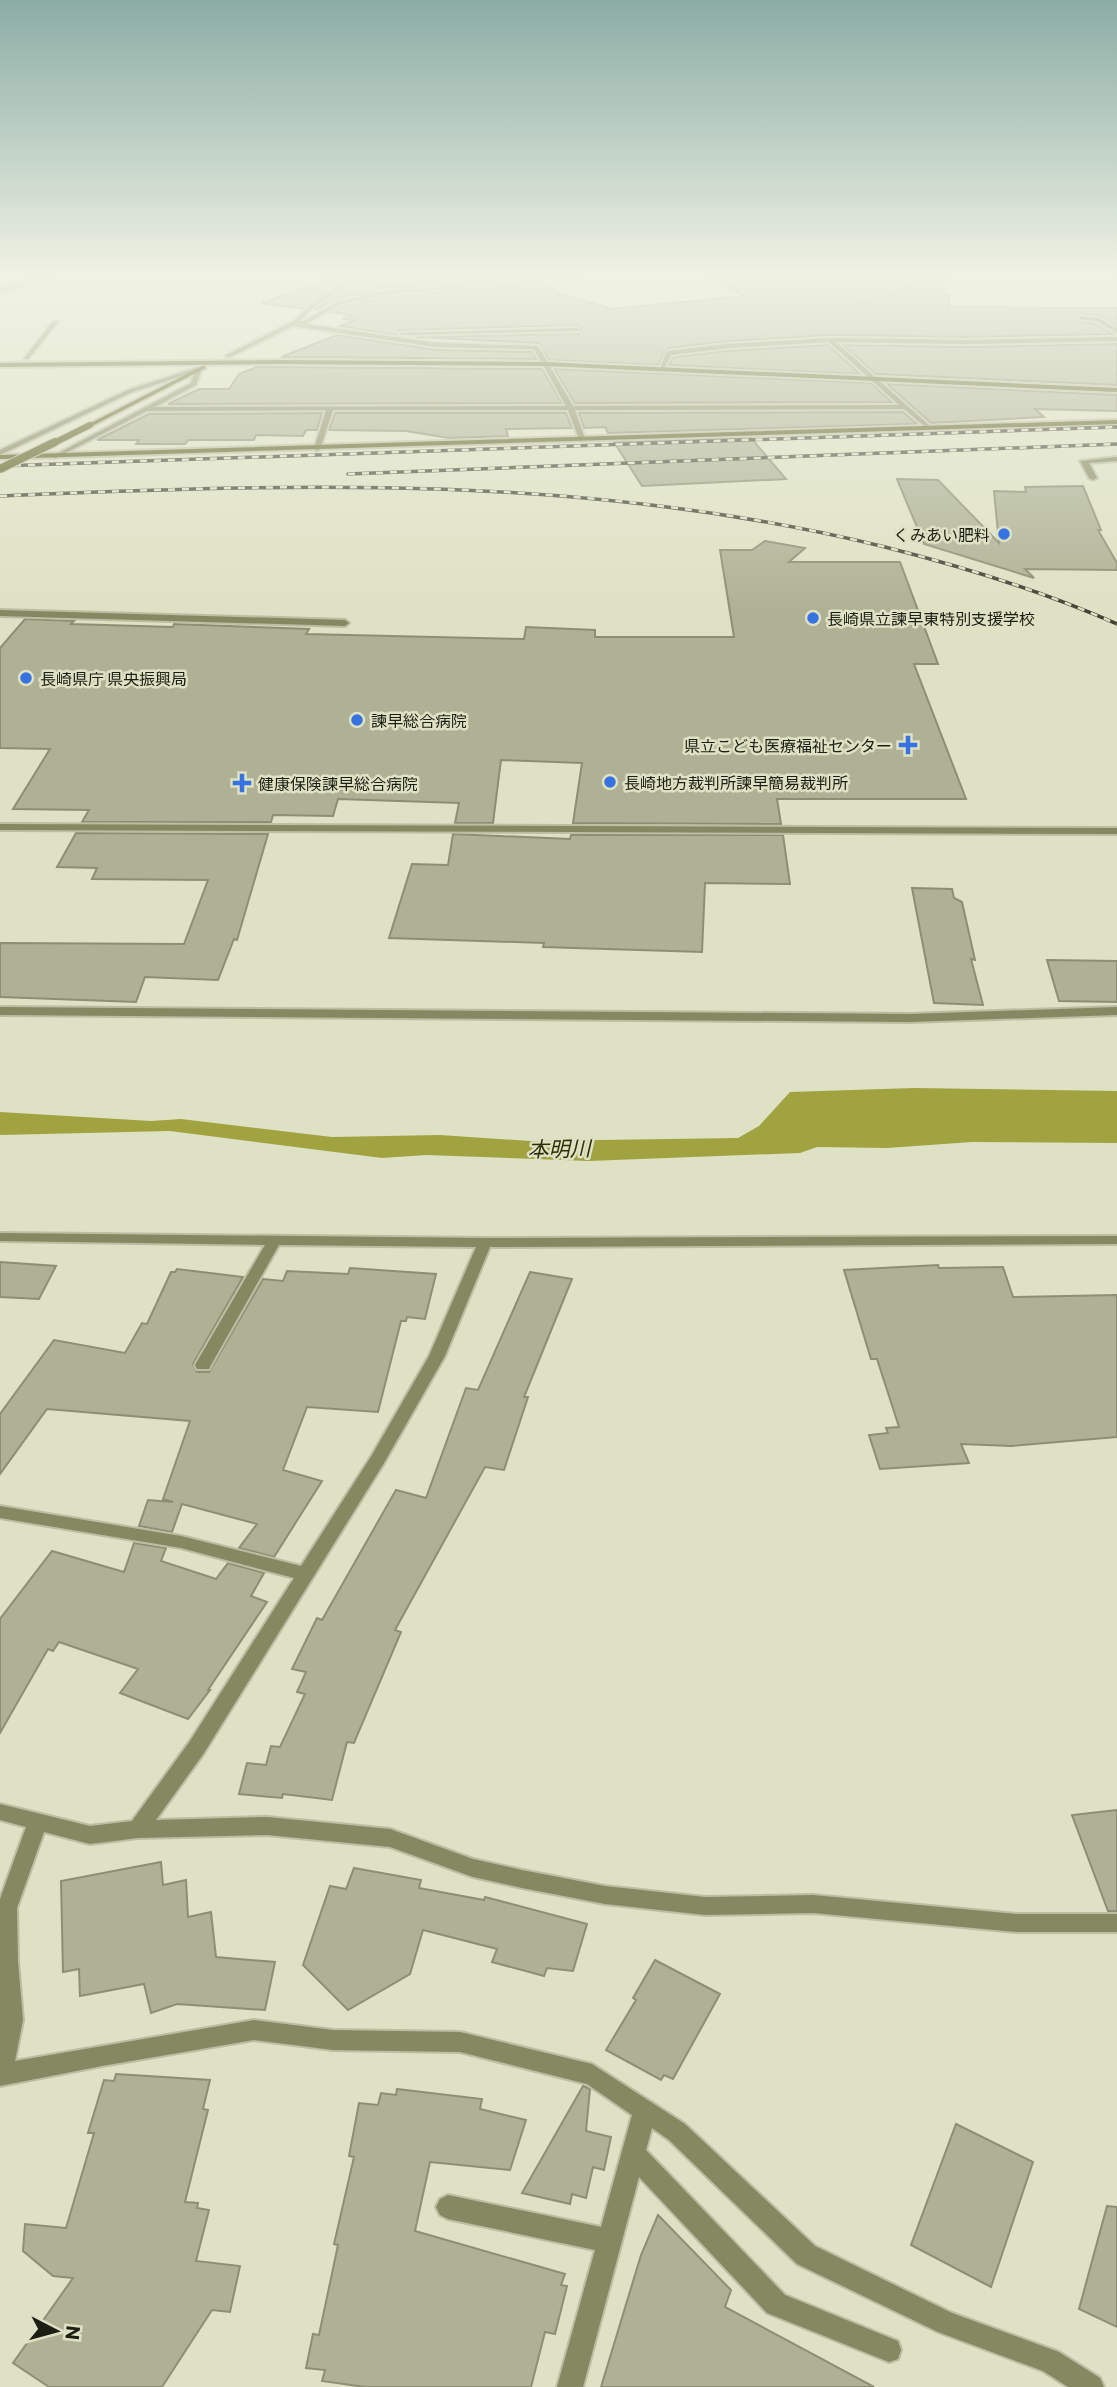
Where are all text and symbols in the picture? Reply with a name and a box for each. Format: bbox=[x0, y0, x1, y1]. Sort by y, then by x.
place label: くみあい肥料 bbox=[893, 525, 990, 544]
marker: くみあい肥料 bbox=[996, 526, 1012, 542]
place label: 長崎県立諫早東特別支援学校 bbox=[827, 609, 1035, 628]
marker: 長崎県立諫早東特別支援学校 bbox=[805, 610, 821, 626]
place label: 長崎県庁 県央振興局 bbox=[40, 669, 187, 688]
marker: 長崎県庁 県央振興局 bbox=[18, 670, 34, 686]
place label: 諫早総合病院 bbox=[371, 711, 467, 730]
marker: 諫早総合病院 bbox=[349, 712, 365, 728]
marker: 県立こども医療福祉センター bbox=[898, 735, 918, 755]
place label: 県立こども医療福祉センター bbox=[684, 736, 892, 755]
marker: 健康保険諫早総合病院 bbox=[232, 773, 252, 793]
place label: 長崎地方裁判所諫早簡易裁判所 bbox=[624, 773, 848, 792]
place label: 健康保険諫早総合病院 bbox=[258, 774, 418, 793]
marker: 長崎地方裁判所諫早簡易裁判所 bbox=[602, 774, 618, 790]
water label: 本明川 bbox=[527, 1135, 593, 1161]
north arrow bbox=[21, 2296, 91, 2366]
text: N bbox=[61, 2325, 86, 2341]

